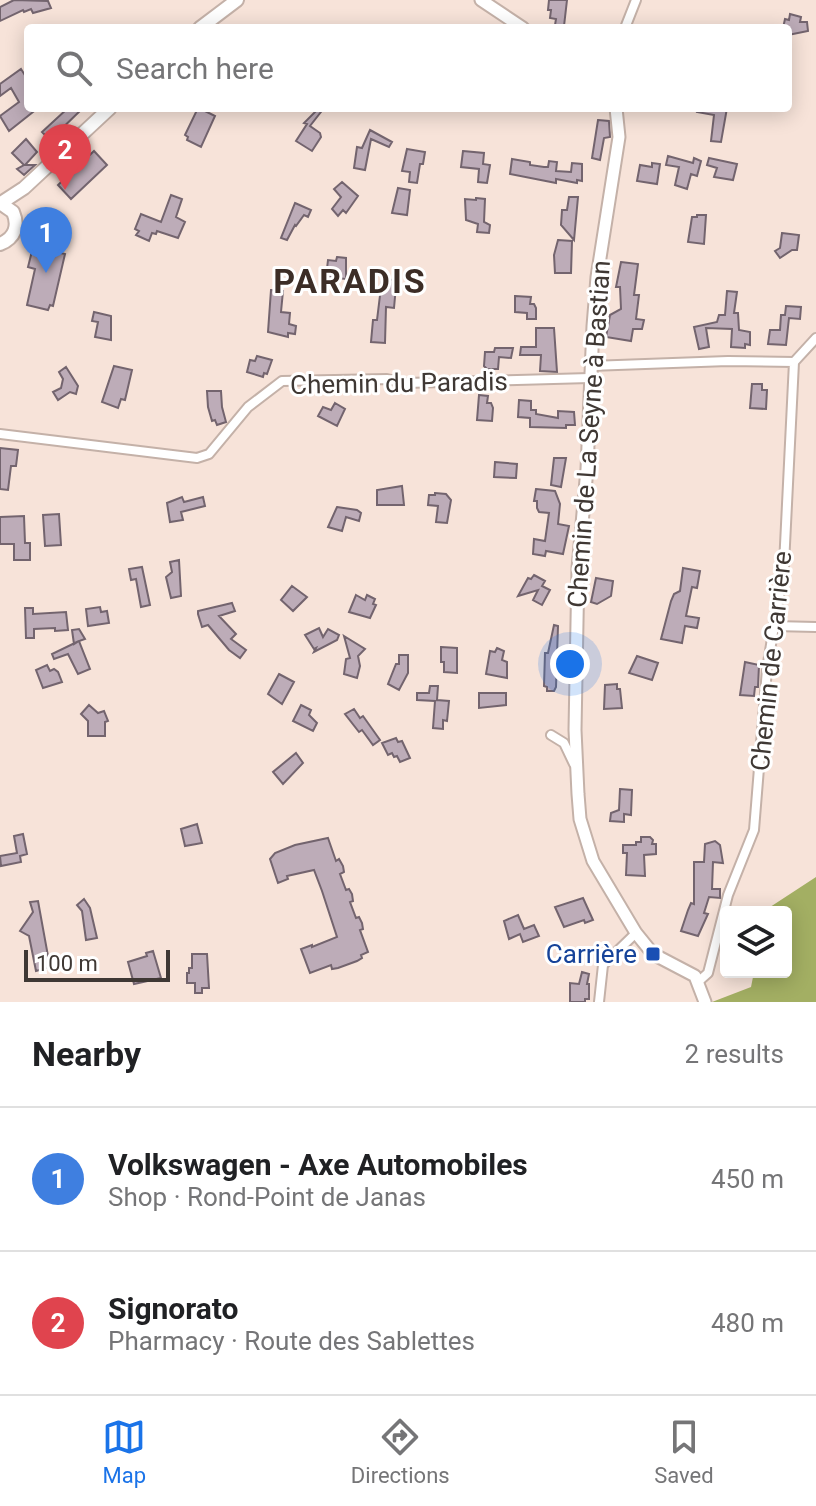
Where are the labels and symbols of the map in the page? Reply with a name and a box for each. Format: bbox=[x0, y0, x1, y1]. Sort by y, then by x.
pin: 2 bbox=[39, 124, 91, 190]
pin: 1 bbox=[20, 207, 72, 273]
street label: Chemin de La Seyne à Bastian bbox=[562, 259, 616, 609]
district label: PARADIS bbox=[273, 261, 427, 301]
street label: Chemin du Paradis bbox=[290, 366, 508, 400]
street label: Chemin de Carrière bbox=[745, 550, 797, 772]
your location bbox=[550, 644, 590, 684]
place label: Carrière bbox=[546, 939, 637, 969]
marker: Carrière bbox=[644, 945, 662, 963]
scale bar bbox=[24, 946, 170, 982]

